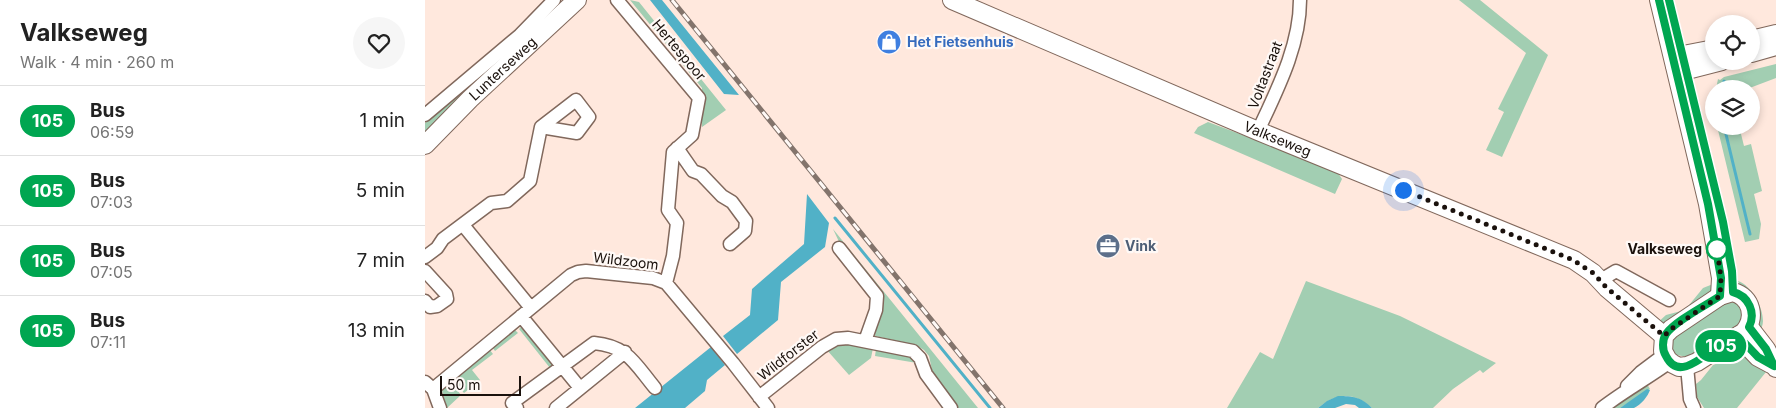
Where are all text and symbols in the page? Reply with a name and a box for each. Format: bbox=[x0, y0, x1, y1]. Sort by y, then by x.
map controls bbox=[1705, 15, 1760, 135]
button: locate bbox=[1705, 15, 1760, 70]
street label: Hertespoor bbox=[649, 16, 710, 84]
button: heart bbox=[353, 17, 405, 69]
text: Valkseweg bbox=[20, 18, 148, 47]
shop icon: Het Fietsenhuis bbox=[876, 29, 902, 55]
street label: Lunterseweg bbox=[465, 33, 540, 104]
place label: Het Fietsenhuis bbox=[907, 33, 1014, 50]
street label: Voltastraat bbox=[1244, 38, 1285, 111]
text: Walk · 4 min · 260 m bbox=[20, 52, 174, 72]
button: layers bbox=[1705, 80, 1760, 135]
text: Bus bbox=[90, 99, 125, 122]
text: 1 min bbox=[359, 109, 405, 132]
text: 105 bbox=[32, 110, 63, 131]
street label: Valkseweg bbox=[1242, 117, 1314, 160]
text: 06:59 bbox=[90, 122, 134, 142]
text: Bus bbox=[90, 169, 125, 192]
your location bbox=[1391, 178, 1416, 203]
text: 5 min bbox=[356, 179, 405, 202]
text: 105 bbox=[32, 180, 63, 201]
text: 07:03 bbox=[90, 192, 133, 212]
office icon: Vink bbox=[1095, 233, 1121, 259]
place label: Vink bbox=[1125, 237, 1157, 254]
marker: Valkseweg bbox=[1706, 238, 1728, 260]
text: Bus bbox=[90, 239, 125, 262]
place label: Valkseweg bbox=[1627, 240, 1702, 257]
street label: Wildzoom bbox=[592, 248, 660, 273]
text: 7 min bbox=[356, 249, 405, 272]
text: 105 bbox=[32, 250, 63, 271]
text: 07:05 bbox=[90, 262, 133, 282]
text: Bus bbox=[90, 309, 125, 332]
text: 13 min bbox=[348, 319, 405, 342]
text: 105 bbox=[32, 320, 63, 341]
street label: Wildforster bbox=[754, 325, 822, 384]
line badge: 105 bbox=[1692, 330, 1750, 362]
text: 07:11 bbox=[90, 332, 126, 352]
text: 105 bbox=[1705, 335, 1737, 356]
scale bar bbox=[440, 373, 521, 396]
text: 50 m bbox=[447, 376, 481, 393]

